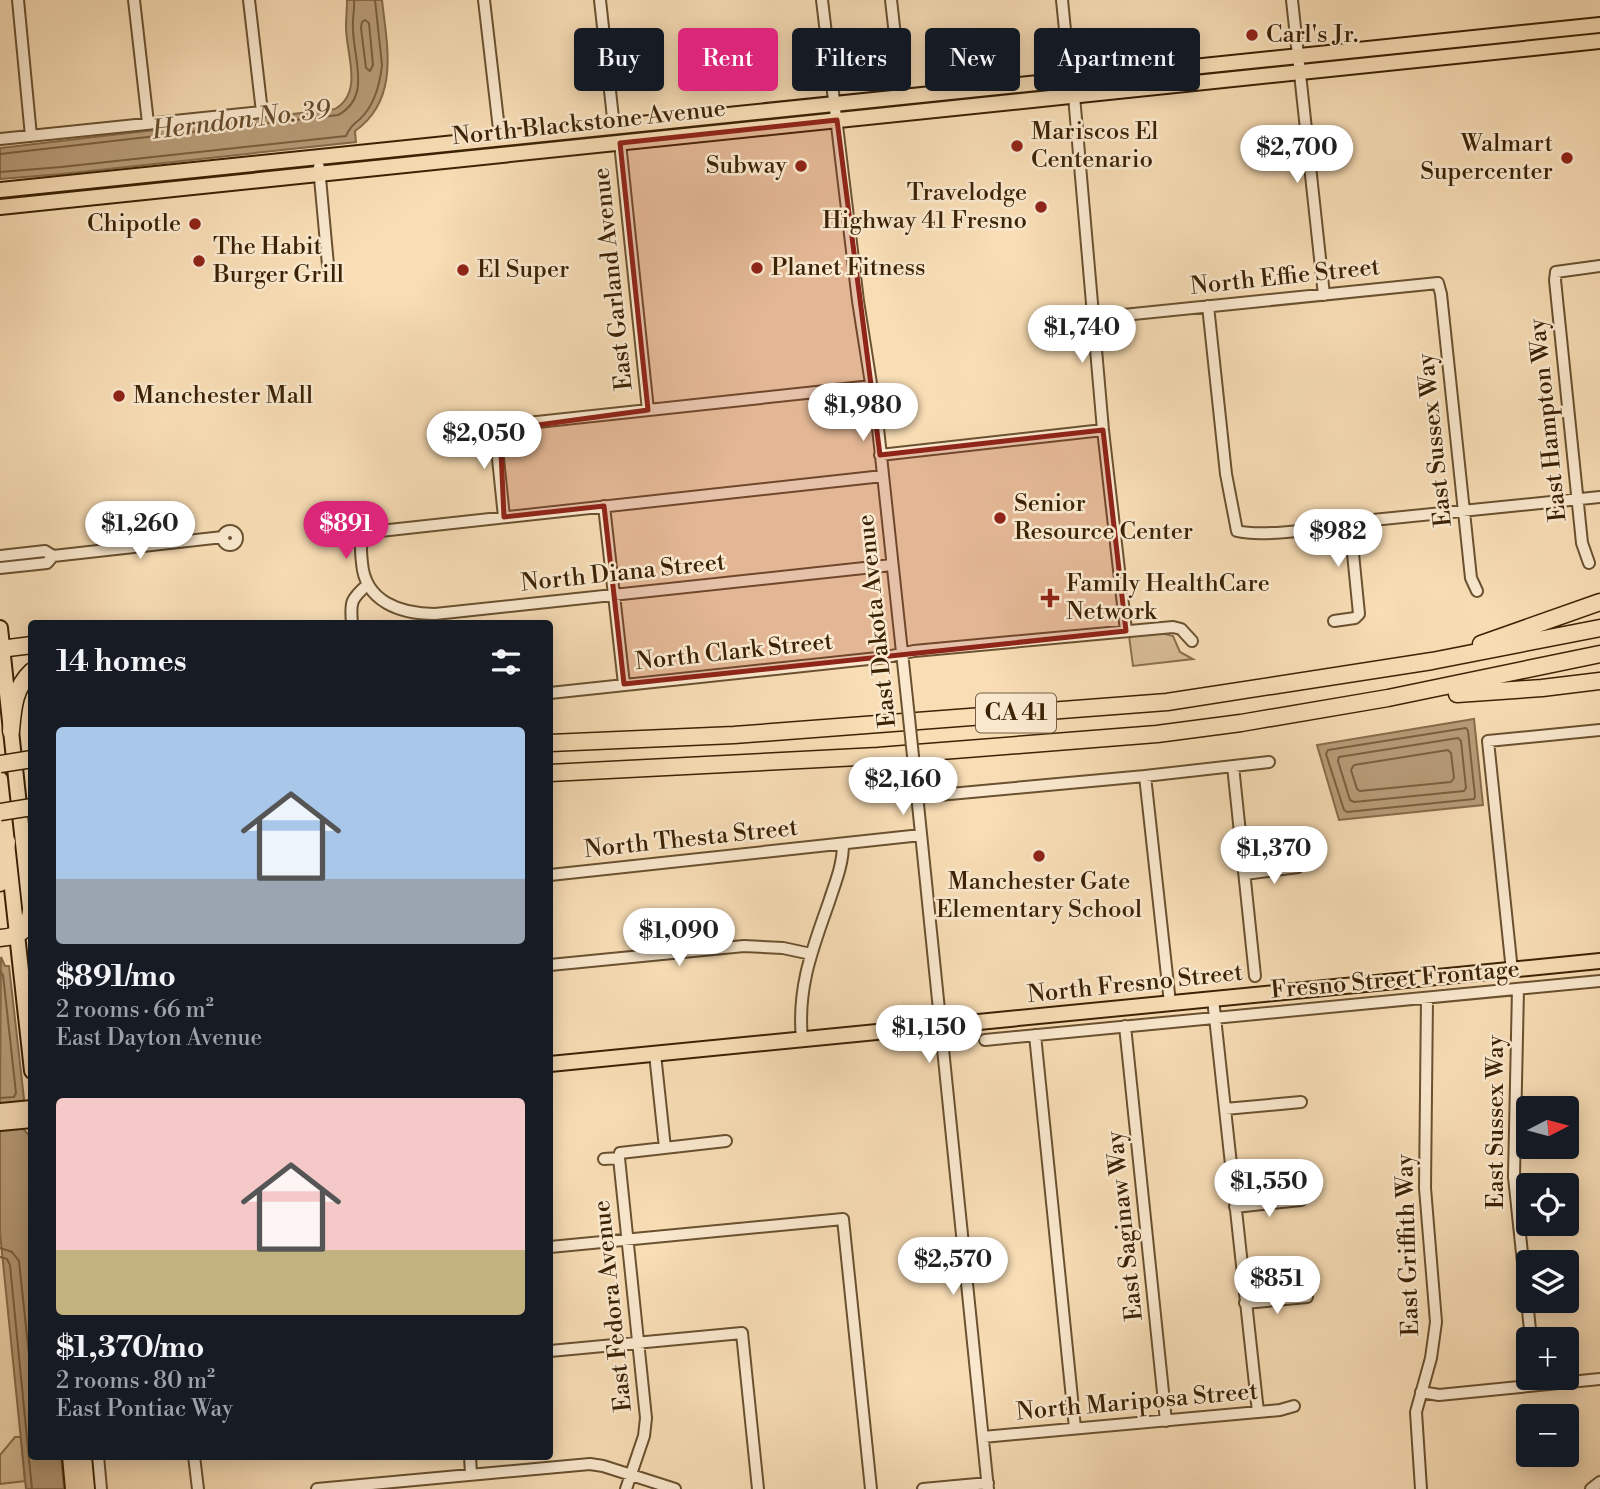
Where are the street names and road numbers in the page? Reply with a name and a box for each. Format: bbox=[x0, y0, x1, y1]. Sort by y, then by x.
street label: North Blackstone Avenue bbox=[451, 94, 727, 152]
street label: East Garland Avenue bbox=[586, 166, 640, 392]
street label: North Effie Street bbox=[1189, 252, 1382, 302]
street label: East Hampton Way bbox=[1522, 317, 1574, 523]
street label: East Sussex Way bbox=[1411, 351, 1459, 528]
street label: East Dakota Avenue bbox=[851, 513, 903, 729]
street label: North Diana Street bbox=[519, 547, 727, 599]
street label: North Clark Street bbox=[634, 627, 835, 677]
road number: CA 41 bbox=[976, 694, 1056, 733]
street label: North Thesta Street bbox=[583, 813, 800, 865]
street label: Fresno Street Frontage bbox=[1269, 954, 1521, 1006]
street label: North Fresno Street bbox=[1026, 958, 1245, 1010]
street label: East Sussex Way bbox=[1481, 1035, 1511, 1209]
street label: East Saginaw Way bbox=[1100, 1129, 1150, 1322]
street label: East Griffith Way bbox=[1390, 1153, 1426, 1337]
street label: East Fedora Avenue bbox=[587, 1199, 639, 1413]
street label: North Mariposa Street bbox=[1015, 1376, 1260, 1428]

